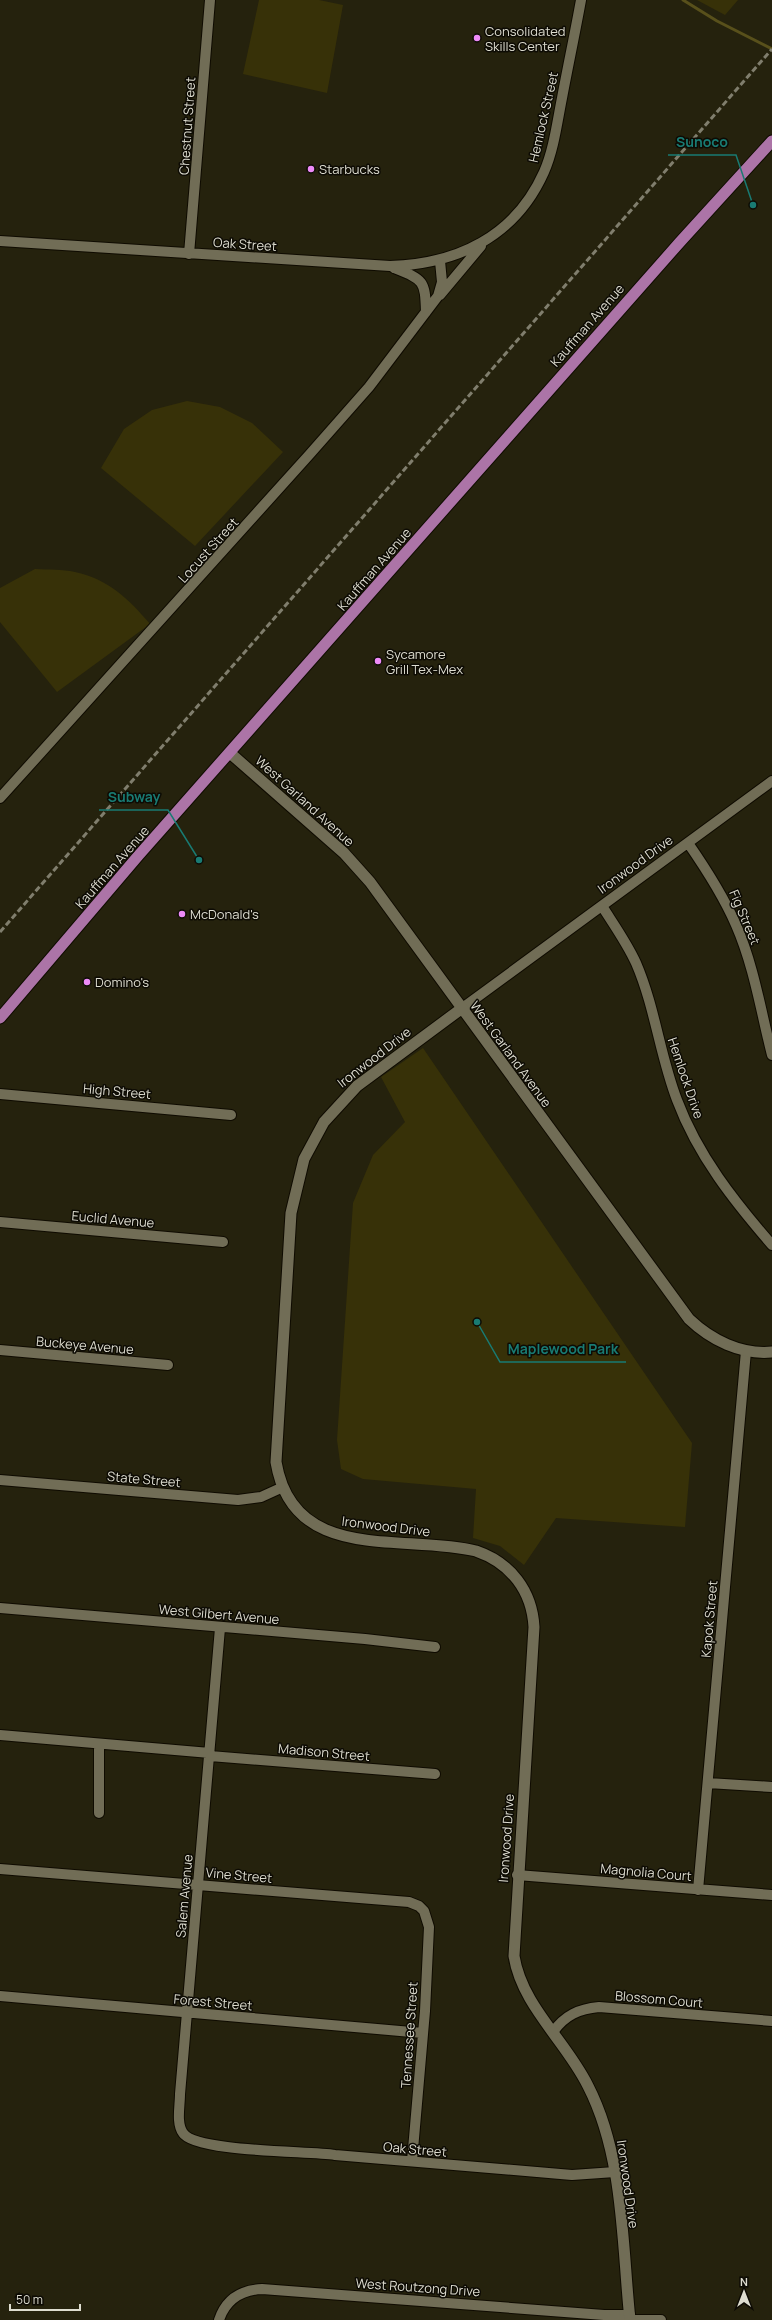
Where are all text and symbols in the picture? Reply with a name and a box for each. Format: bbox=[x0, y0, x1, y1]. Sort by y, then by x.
place label: Consolidated Skills Center bbox=[485, 22, 565, 55]
marker: Consolidated Skills Center bbox=[472, 33, 482, 43]
street label: Hemlock Street bbox=[524, 70, 562, 164]
street label: Chestnut Street bbox=[175, 76, 199, 176]
callout: Sunoco bbox=[668, 129, 736, 155]
text: Sunoco bbox=[676, 132, 728, 151]
place label: Starbucks bbox=[319, 160, 380, 178]
marker: Starbucks bbox=[306, 164, 316, 174]
street label: Oak Street bbox=[213, 233, 277, 255]
street label: Kauffman Avenue bbox=[546, 279, 628, 370]
street label: Locust Street bbox=[174, 513, 242, 587]
street label: Kauffman Avenue bbox=[333, 523, 415, 614]
place label: Sycamore Grill Tex-Mex bbox=[386, 645, 463, 678]
marker: Sycamore Grill Tex-Mex bbox=[373, 656, 383, 666]
street label: West Garland Avenue bbox=[252, 752, 359, 851]
callout: Subway bbox=[99, 784, 168, 810]
text: Subway bbox=[108, 787, 160, 806]
street label: Kauffman Avenue bbox=[71, 821, 153, 912]
street label: Ironwood Drive bbox=[594, 830, 677, 897]
street label: Fig Street bbox=[725, 887, 765, 947]
place label: McDonald's bbox=[190, 905, 259, 923]
marker: McDonald's bbox=[177, 909, 187, 919]
place label: Domino's bbox=[95, 973, 149, 991]
marker: Domino's bbox=[82, 977, 92, 987]
street label: West Garland Avenue bbox=[466, 997, 556, 1111]
street label: Ironwood Drive bbox=[333, 1022, 415, 1091]
street label: Hemlock Drive bbox=[664, 1035, 708, 1121]
street label: High Street bbox=[82, 1079, 152, 1103]
street label: Euclid Avenue bbox=[71, 1206, 156, 1232]
street label: Buckeye Avenue bbox=[35, 1332, 135, 1358]
callout: Maplewood Park bbox=[500, 1336, 626, 1362]
text: Maplewood Park bbox=[508, 1339, 619, 1358]
street label: State Street bbox=[106, 1467, 182, 1491]
street label: Ironwood Drive bbox=[341, 1512, 432, 1540]
street label: Kapok Street bbox=[697, 1580, 721, 1658]
street label: West Gilbert Avenue bbox=[158, 1600, 281, 1628]
street label: Madison Street bbox=[277, 1739, 371, 1765]
street label: Ironwood Drive bbox=[494, 1793, 518, 1883]
street label: Salem Avenue bbox=[171, 1853, 197, 1939]
street label: Magnolia Court bbox=[600, 1859, 692, 1885]
street label: Vine Street bbox=[205, 1863, 273, 1887]
street label: Tennessee Street bbox=[396, 1981, 422, 2089]
street label: Blossom Court bbox=[614, 1986, 704, 2012]
street label: Forest Street bbox=[173, 1990, 253, 2014]
street label: Oak Street bbox=[382, 2137, 448, 2161]
street label: Ironwood Drive bbox=[613, 2139, 643, 2230]
north arrow bbox=[724, 2272, 764, 2312]
street label: West Routzong Drive bbox=[355, 2274, 481, 2300]
text: N bbox=[740, 2274, 748, 2289]
scale bar bbox=[10, 2286, 80, 2312]
text: 50 m bbox=[16, 2291, 43, 2308]

